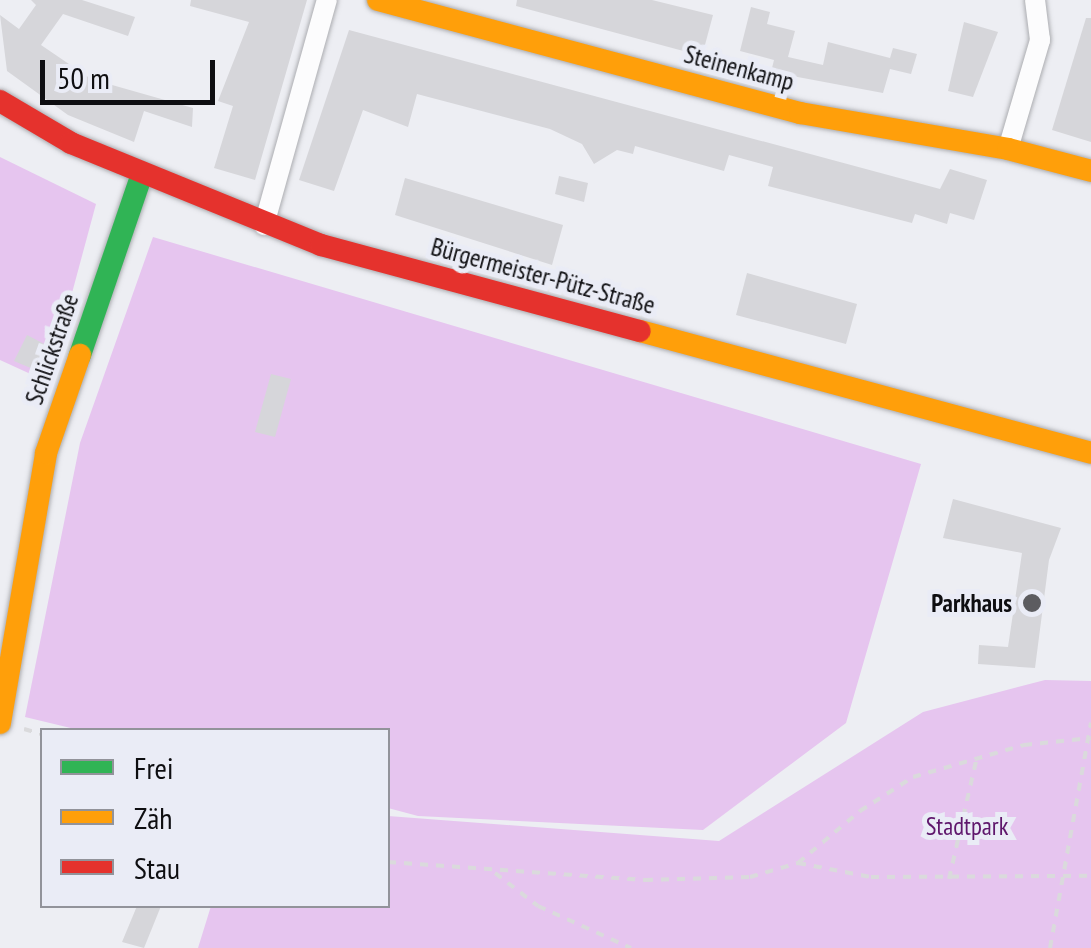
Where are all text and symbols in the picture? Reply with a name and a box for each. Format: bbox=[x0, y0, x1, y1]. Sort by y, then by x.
street label: Steinenkamp bbox=[681, 39, 797, 97]
scale bar bbox=[45, 40, 220, 102]
text: 50 m bbox=[57, 58, 110, 97]
street label: Bürgermeister-Pütz-Straße bbox=[428, 232, 658, 320]
street label: Schlickstraße bbox=[19, 290, 85, 408]
place label: Parkhaus bbox=[931, 588, 1012, 618]
marker: Parkhaus bbox=[1021, 592, 1043, 614]
legend bbox=[40, 728, 390, 908]
text: Frei bbox=[134, 748, 174, 787]
text: Zäh bbox=[134, 798, 172, 837]
park label: Stadtpark bbox=[926, 811, 1008, 841]
text: Stau bbox=[134, 848, 180, 887]

